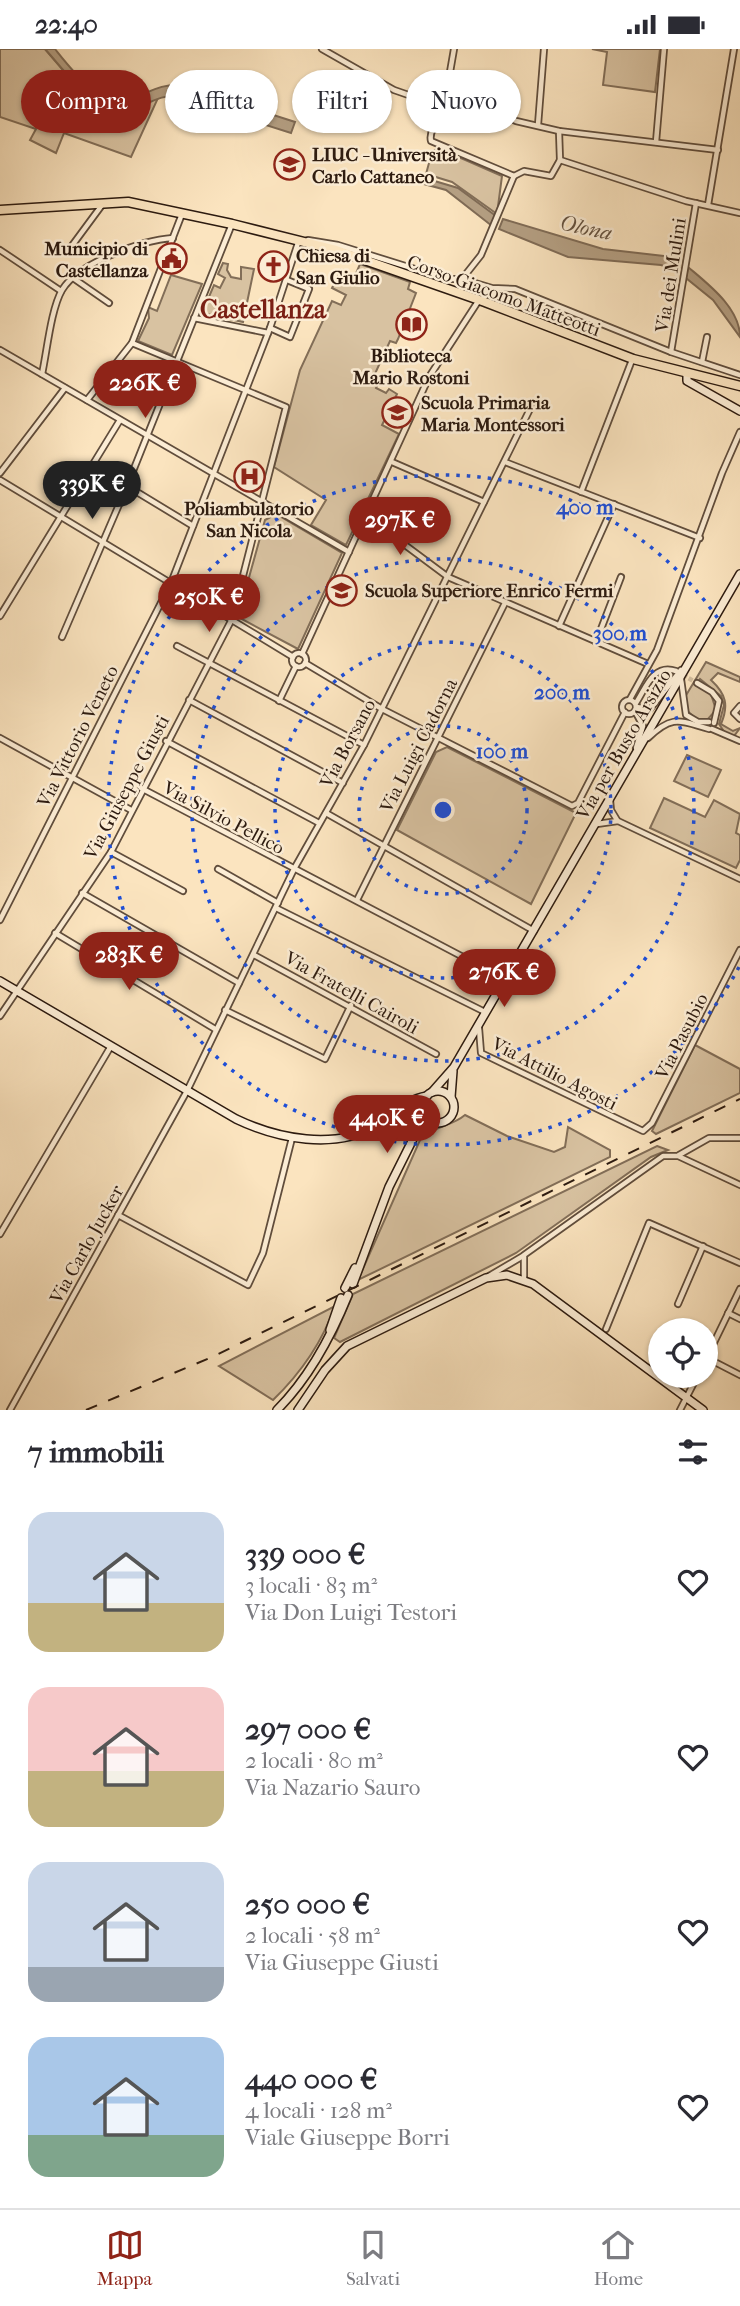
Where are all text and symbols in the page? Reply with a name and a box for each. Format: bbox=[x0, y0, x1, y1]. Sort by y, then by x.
text: 22:40 bbox=[35, 9, 98, 40]
chip: Compra bbox=[21, 70, 151, 133]
chip: Affitta bbox=[165, 70, 278, 133]
chip: Filtri bbox=[292, 70, 392, 133]
chip: Nuovo bbox=[406, 70, 521, 133]
place label: LIUC - Università Carlo Cattaneo bbox=[312, 144, 458, 188]
school or university icon: LIUC - Università Carlo Cattaneo bbox=[272, 148, 306, 182]
water label: Olona bbox=[558, 211, 614, 245]
street label: Via dei Mulini bbox=[651, 216, 691, 335]
place label: Municipio di Castellanza bbox=[43, 238, 149, 282]
public building icon: Municipio di Castellanza bbox=[154, 242, 188, 276]
place label: Chiesa di San Giulio bbox=[296, 245, 380, 289]
church icon: Chiesa di San Giulio bbox=[256, 249, 290, 283]
street label: Corso Giacomo Matteotti bbox=[404, 251, 604, 341]
district label: Castellanza bbox=[200, 294, 327, 325]
library icon: Biblioteca Mario Rostoni bbox=[394, 307, 428, 341]
place label: Biblioteca Mario Rostoni bbox=[352, 345, 470, 389]
pin: 226K € bbox=[88, 361, 202, 420]
text: 226K € bbox=[109, 369, 181, 396]
place label: Scuola Primaria Maria Montessori bbox=[420, 392, 565, 436]
school or university icon: Scuola Primaria Maria Montessori bbox=[381, 396, 415, 430]
hospital icon: Poliambulatorio San Nicola bbox=[232, 460, 266, 494]
pin: 339K € bbox=[35, 461, 149, 521]
text: 339K € bbox=[59, 470, 125, 497]
text: 400 m bbox=[555, 495, 614, 520]
pin: 297K € bbox=[343, 497, 457, 557]
place label: Poliambulatorio San Nicola bbox=[184, 498, 314, 542]
text: 297K € bbox=[365, 506, 435, 533]
school or university icon: Scuola Superiore Enrico Fermi bbox=[325, 573, 359, 607]
pin: 250K € bbox=[152, 575, 266, 634]
place label: Scuola Superiore Enrico Fermi bbox=[365, 580, 614, 602]
text: 250K € bbox=[174, 583, 244, 610]
text: 300 m bbox=[593, 621, 647, 645]
street label: Via Vittorio Veneto bbox=[32, 661, 123, 812]
street label: Via per Busto Arsizio bbox=[571, 665, 676, 824]
street label: Via Luigi Cadorna bbox=[375, 674, 462, 817]
text: 200 m bbox=[534, 680, 591, 704]
street label: Via Borsano bbox=[315, 695, 381, 792]
street label: Via Giuseppe Giusti bbox=[79, 711, 174, 864]
text: 100 m bbox=[476, 739, 529, 763]
street label: Via Silvio Pellico bbox=[158, 776, 288, 859]
centre of rings bbox=[431, 798, 455, 822]
pin: 283K € bbox=[72, 933, 186, 992]
text: 283K € bbox=[95, 941, 163, 968]
street label: Via Fratelli Cairoli bbox=[280, 946, 423, 1039]
pin: 276K € bbox=[447, 949, 561, 1009]
text: 276K € bbox=[469, 958, 539, 985]
street label: Via Pasubio bbox=[650, 989, 713, 1084]
street label: Via Attilio Agosti bbox=[487, 1032, 621, 1115]
pin: 440K € bbox=[330, 1095, 444, 1155]
text: 440K € bbox=[349, 1104, 425, 1131]
street label: Via Carlo Jucker bbox=[45, 1181, 129, 1308]
map controls bbox=[648, 1318, 718, 1388]
button: locate bbox=[648, 1318, 718, 1388]
icon: filters bbox=[674, 1433, 712, 1471]
text: 7 immobili bbox=[28, 1435, 164, 1470]
text: 339 000 € bbox=[245, 1537, 366, 1572]
icon: home bbox=[84, 1540, 168, 1624]
icon: heart bbox=[674, 1563, 712, 1601]
text: 3 locali · 83 m² bbox=[245, 1572, 377, 1599]
text: Via Don Luigi Testori bbox=[245, 1599, 457, 1626]
text: 297 000 € bbox=[245, 1712, 371, 1747]
icon: home bbox=[84, 1715, 168, 1799]
icon: heart bbox=[674, 1738, 712, 1776]
text: 2 locali · 80 m² bbox=[245, 1747, 383, 1774]
text: Via Nazario Sauro bbox=[245, 1774, 420, 1801]
text: 250 000 € bbox=[245, 1887, 370, 1922]
icon: home bbox=[84, 1890, 168, 1974]
icon: heart bbox=[674, 1913, 712, 1951]
text: 2 locali · 58 m² bbox=[245, 1922, 380, 1949]
text: Via Giuseppe Giusti bbox=[245, 1949, 439, 1976]
text: 440 000 € bbox=[245, 2062, 377, 2097]
icon: home bbox=[84, 2065, 168, 2149]
icon: heart bbox=[674, 2088, 712, 2126]
text: 4 locali · 128 m² bbox=[245, 2097, 392, 2124]
text: Viale Giuseppe Borri bbox=[245, 2124, 450, 2151]
tab: Mappa bbox=[97, 2226, 152, 2290]
tab: Salvati bbox=[346, 2226, 400, 2290]
tab: Home bbox=[594, 2226, 643, 2290]

